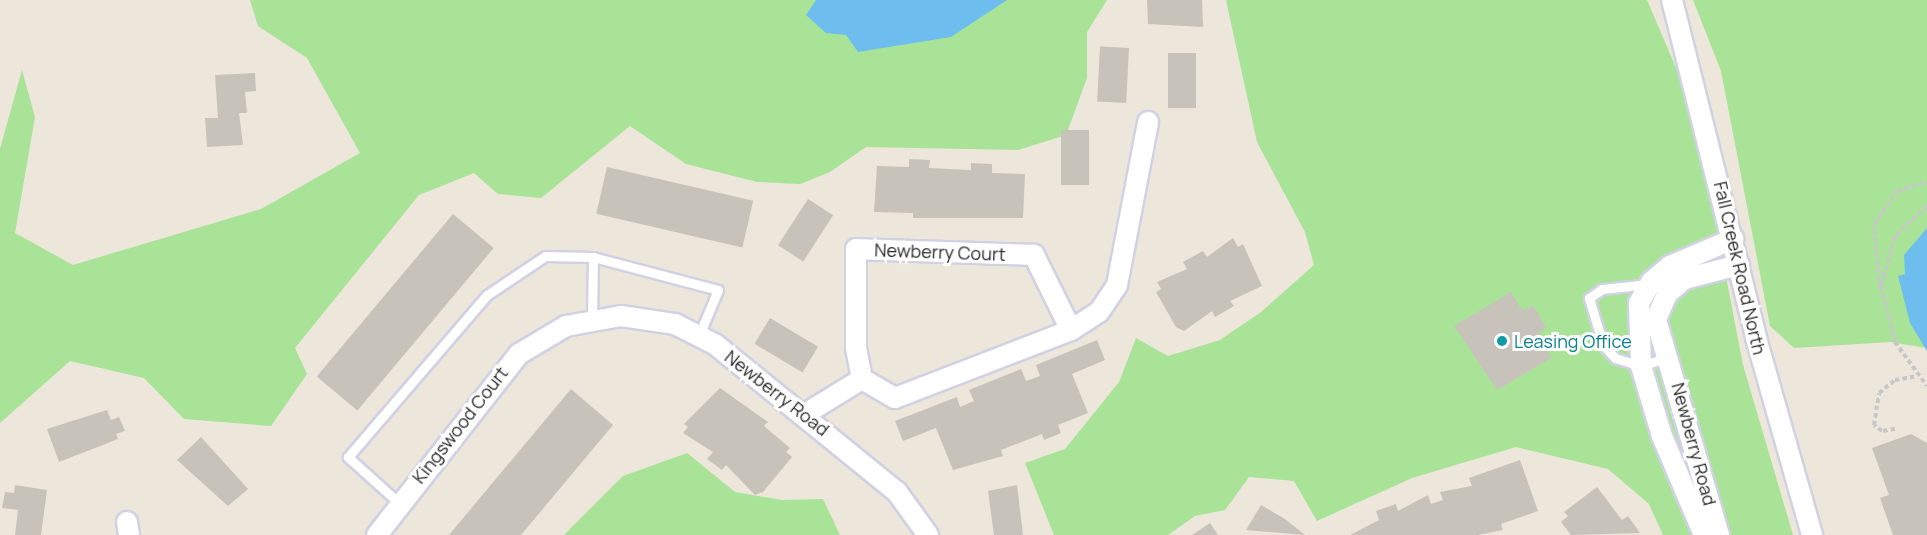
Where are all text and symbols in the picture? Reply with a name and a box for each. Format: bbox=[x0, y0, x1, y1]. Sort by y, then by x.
street label: Fall Creek Road North bbox=[1710, 179, 1770, 357]
street label: Newberry Court bbox=[874, 239, 1006, 265]
place label: Leasing Office bbox=[1514, 330, 1632, 352]
marker: Leasing Office bbox=[1495, 334, 1509, 348]
street label: Newberry Road bbox=[721, 346, 833, 440]
street label: Kingswood Court bbox=[408, 362, 512, 488]
street label: Newberry Road bbox=[1667, 380, 1721, 508]

